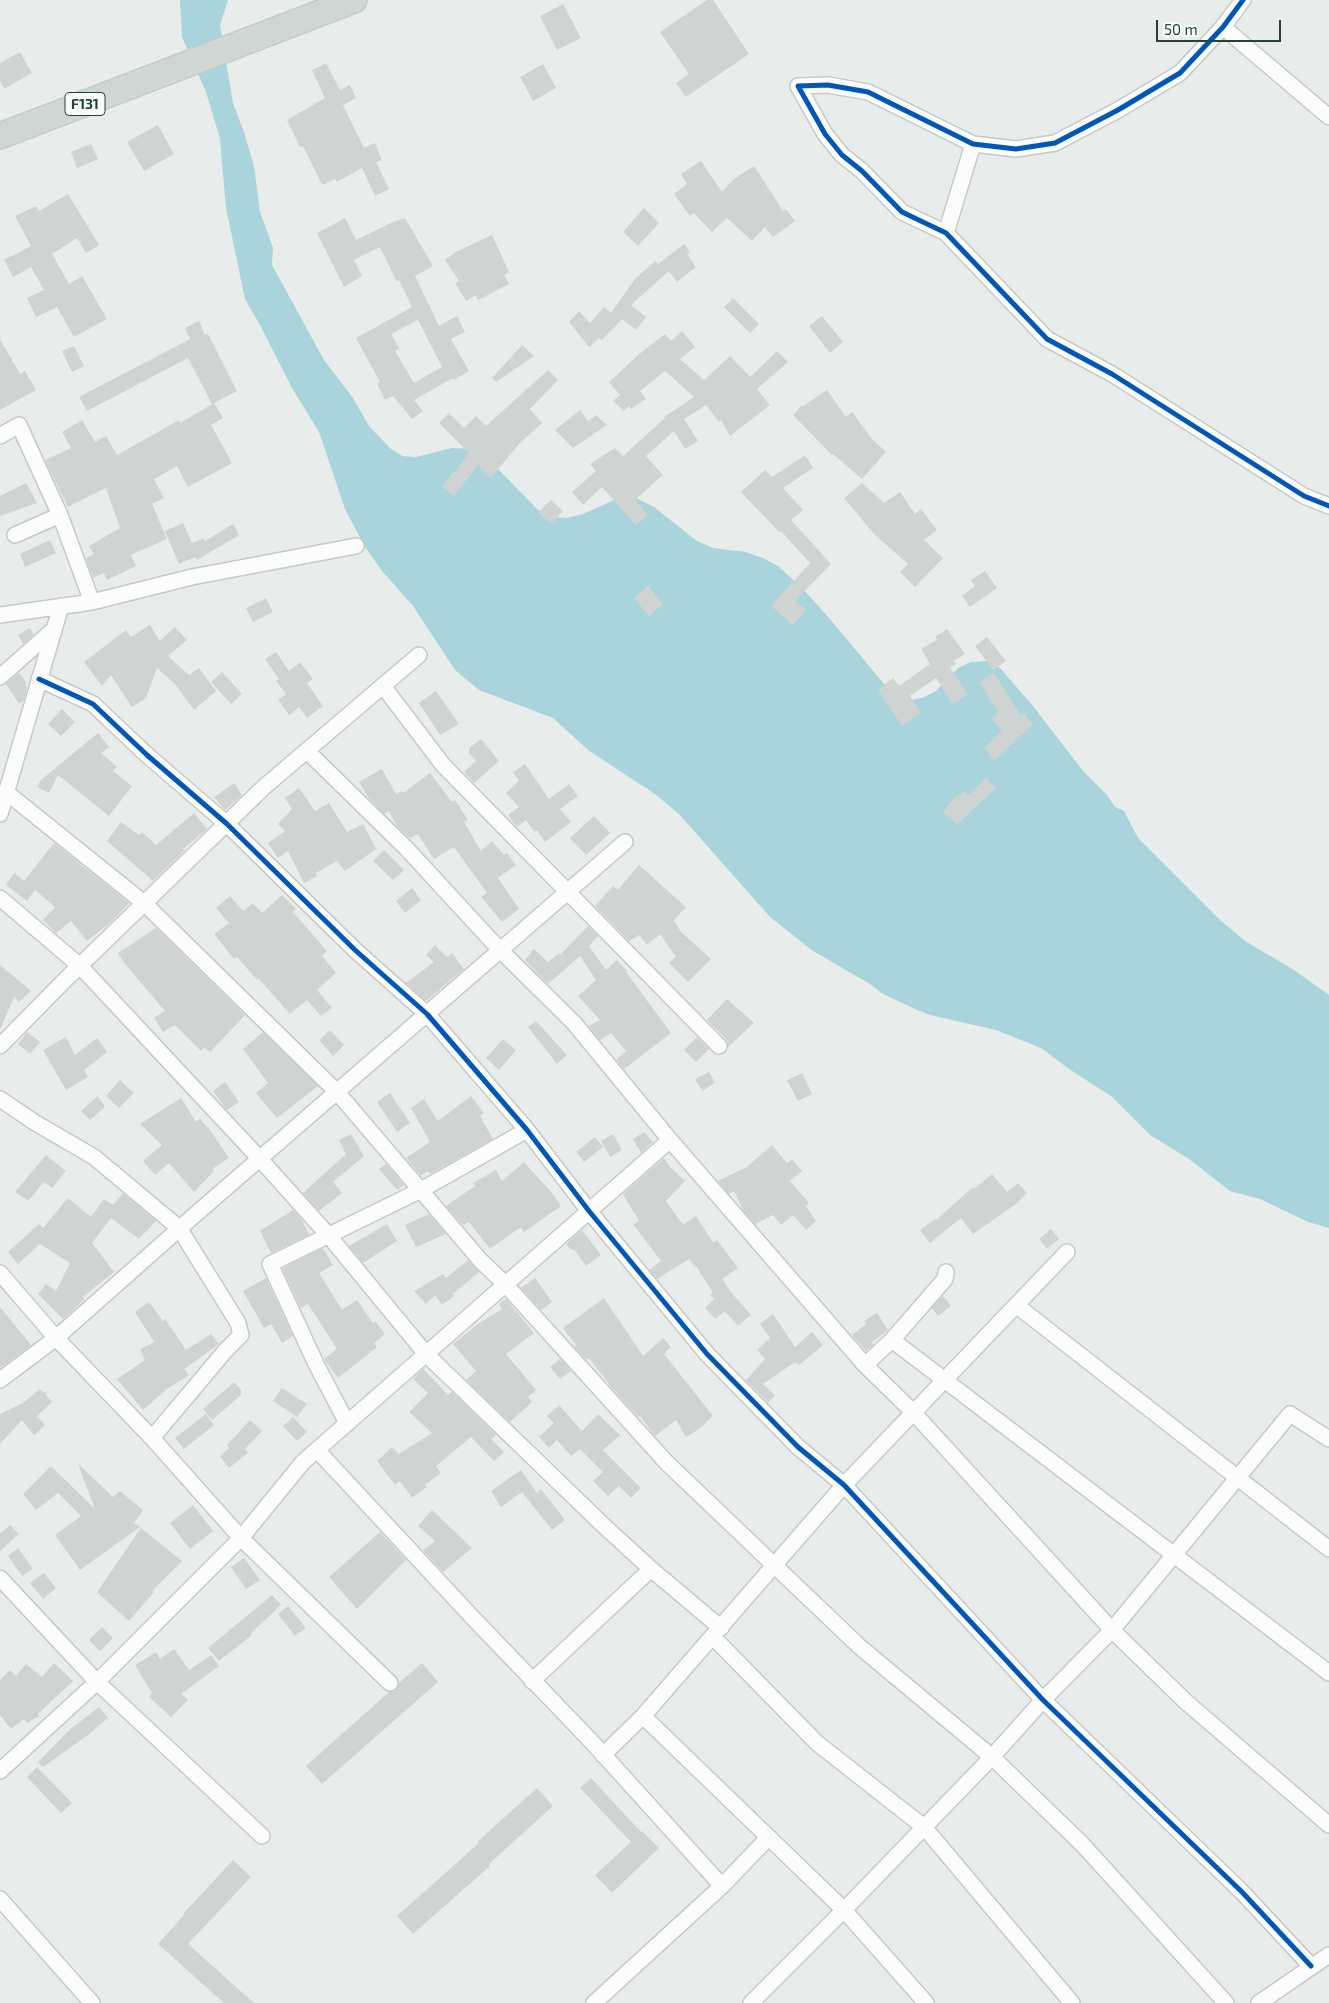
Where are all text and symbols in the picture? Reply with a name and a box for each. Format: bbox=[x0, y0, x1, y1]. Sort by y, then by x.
scale bar bbox=[1159, 10, 1284, 42]
text: 50 m bbox=[1164, 20, 1198, 38]
road number: F131 bbox=[65, 92, 105, 116]

